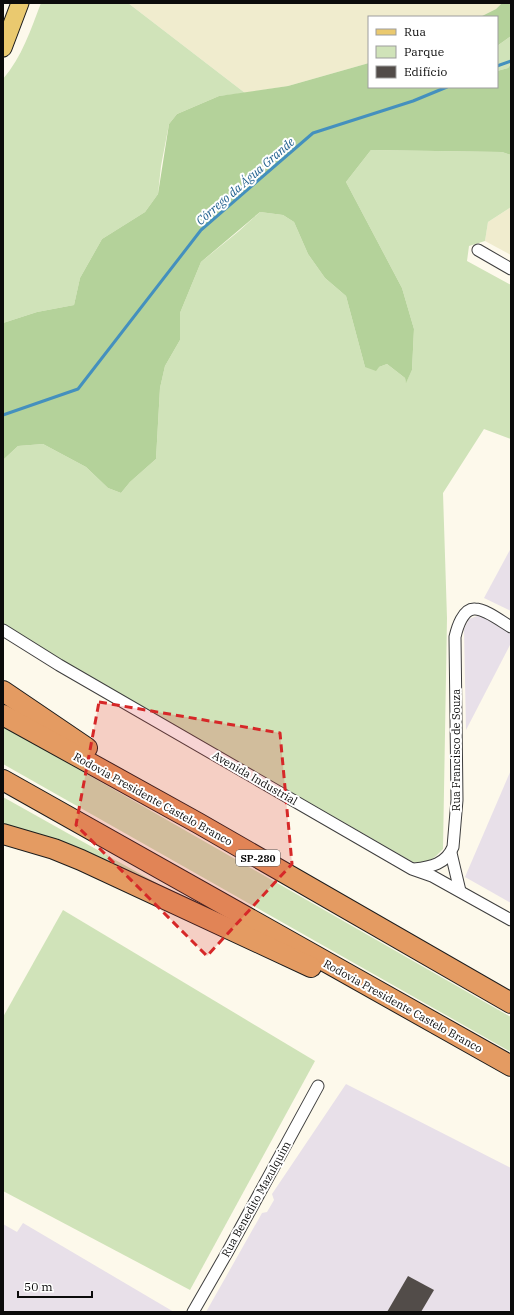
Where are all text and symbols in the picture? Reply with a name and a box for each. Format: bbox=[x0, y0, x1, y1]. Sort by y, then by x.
legend bbox=[368, 16, 498, 88]
text: Rua bbox=[404, 24, 426, 39]
text: Parque bbox=[404, 44, 444, 59]
text: Edifício bbox=[404, 64, 448, 79]
water label: Córrego da Água Grande bbox=[193, 134, 298, 228]
street label: Rua Francisco de Souza bbox=[449, 689, 463, 811]
street label: Avenida Industrial bbox=[210, 748, 300, 808]
street label: Rodovia Presidente Castelo Branco bbox=[71, 749, 235, 849]
road number: SP-280 bbox=[236, 850, 280, 866]
street label: Rodovia Presidente Castelo Branco bbox=[321, 956, 485, 1056]
street label: Rua Benedito Mazulquim bbox=[218, 1138, 294, 1259]
scale bar bbox=[18, 1273, 92, 1299]
text: 50 m bbox=[24, 1279, 53, 1294]

